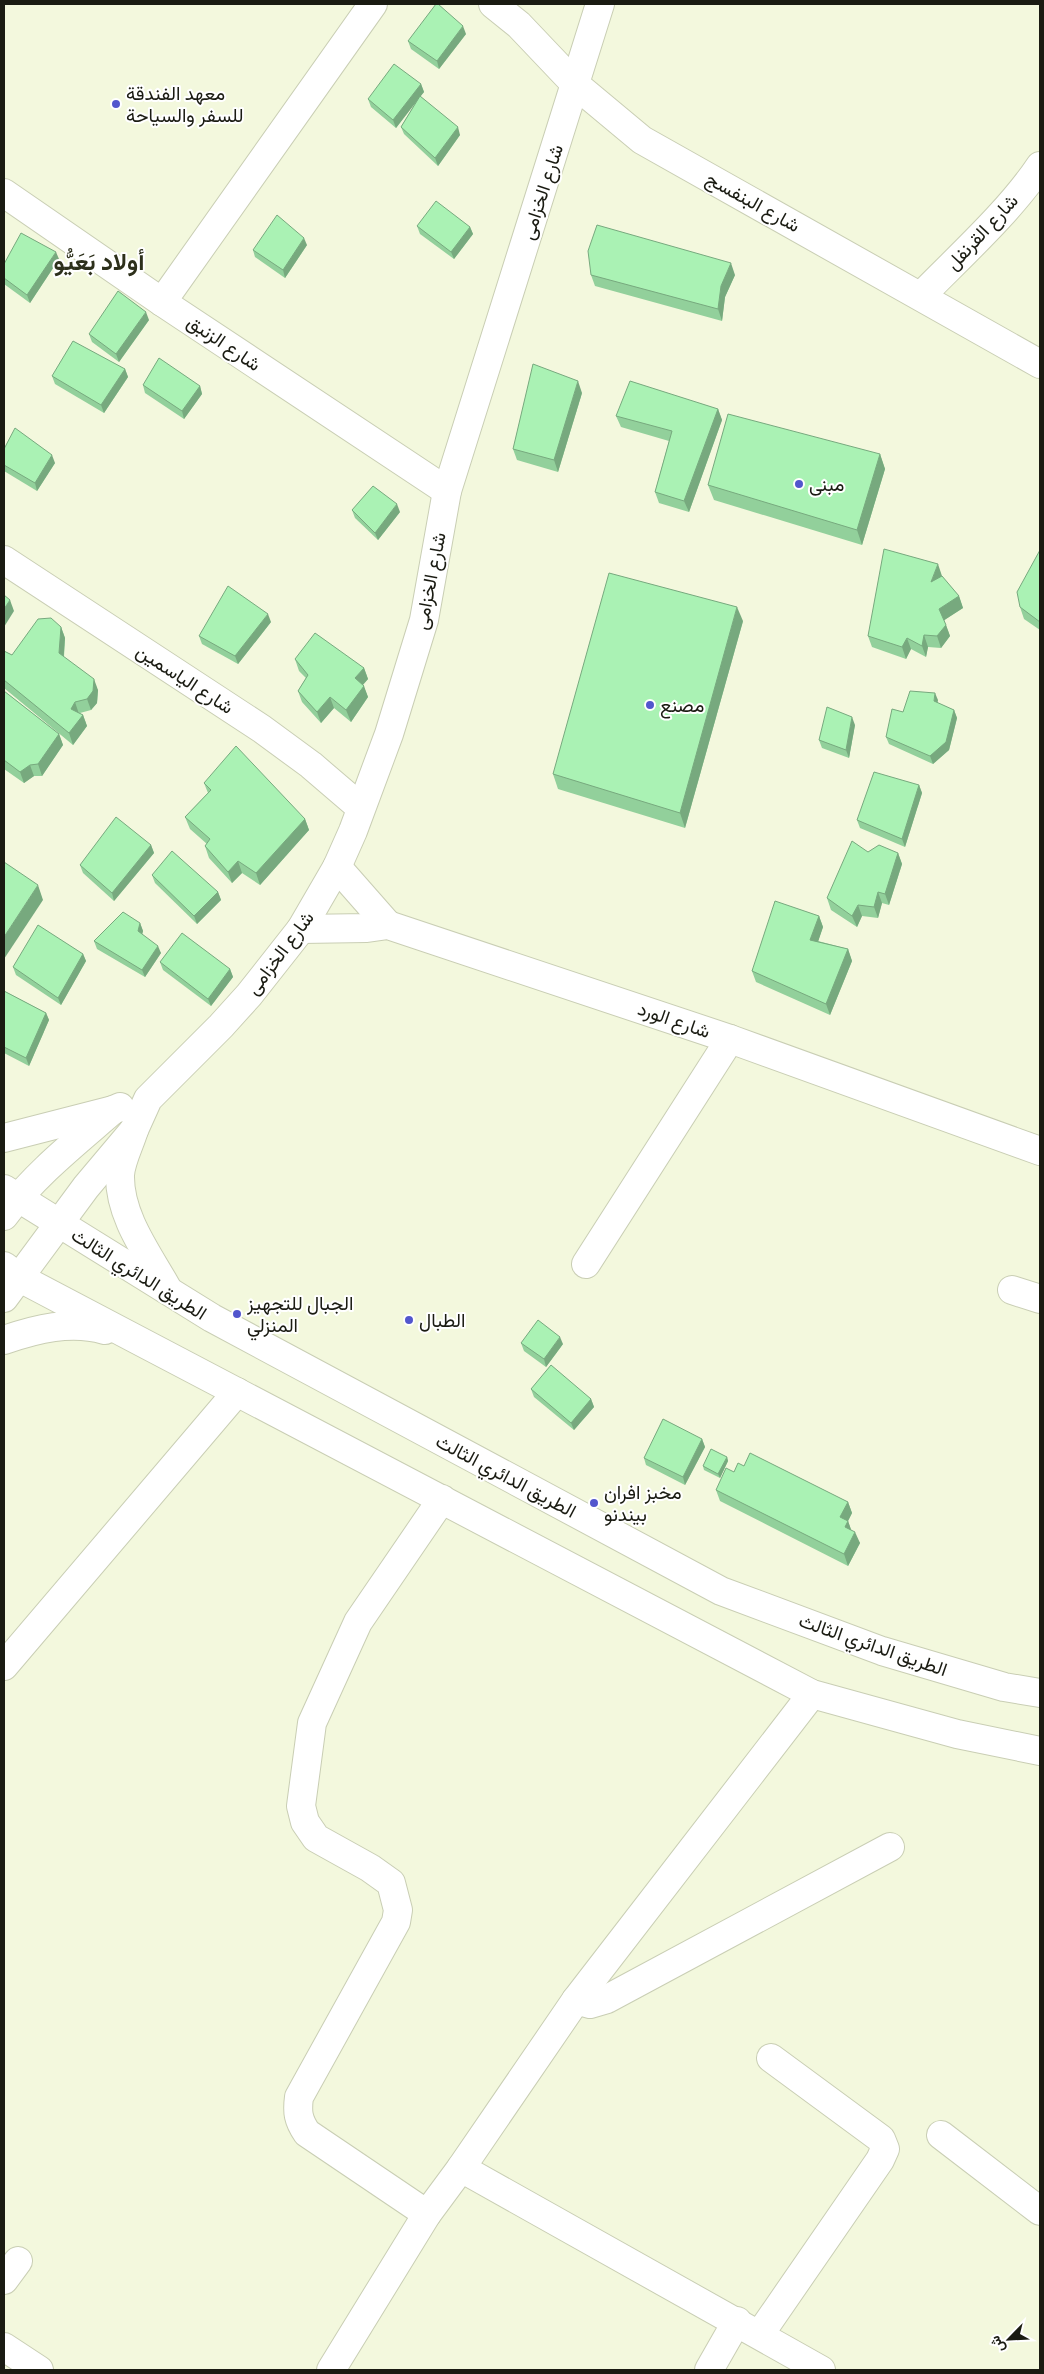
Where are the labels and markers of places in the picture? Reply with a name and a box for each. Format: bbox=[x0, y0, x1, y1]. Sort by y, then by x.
place label: معهد الفندقة للسفر والسياحة bbox=[126, 82, 243, 127]
marker: معهد الفندقة للسفر والسياحة bbox=[110, 98, 122, 110]
place label: مبنى bbox=[809, 473, 844, 496]
marker: مبنى bbox=[793, 478, 805, 490]
place label: مصنع bbox=[660, 694, 704, 719]
marker: مصنع bbox=[644, 699, 656, 711]
place label: الجبال للتجهيز المنزلي bbox=[246, 1292, 353, 1341]
marker: الجبال للتجهيز المنزلي bbox=[231, 1308, 243, 1320]
place label: الطبال bbox=[419, 1309, 465, 1332]
marker: الطبال bbox=[403, 1314, 415, 1326]
place label: مخبز افران بيندنو bbox=[604, 1481, 682, 1526]
marker: مخبز افران بيندنو bbox=[588, 1497, 600, 1509]

